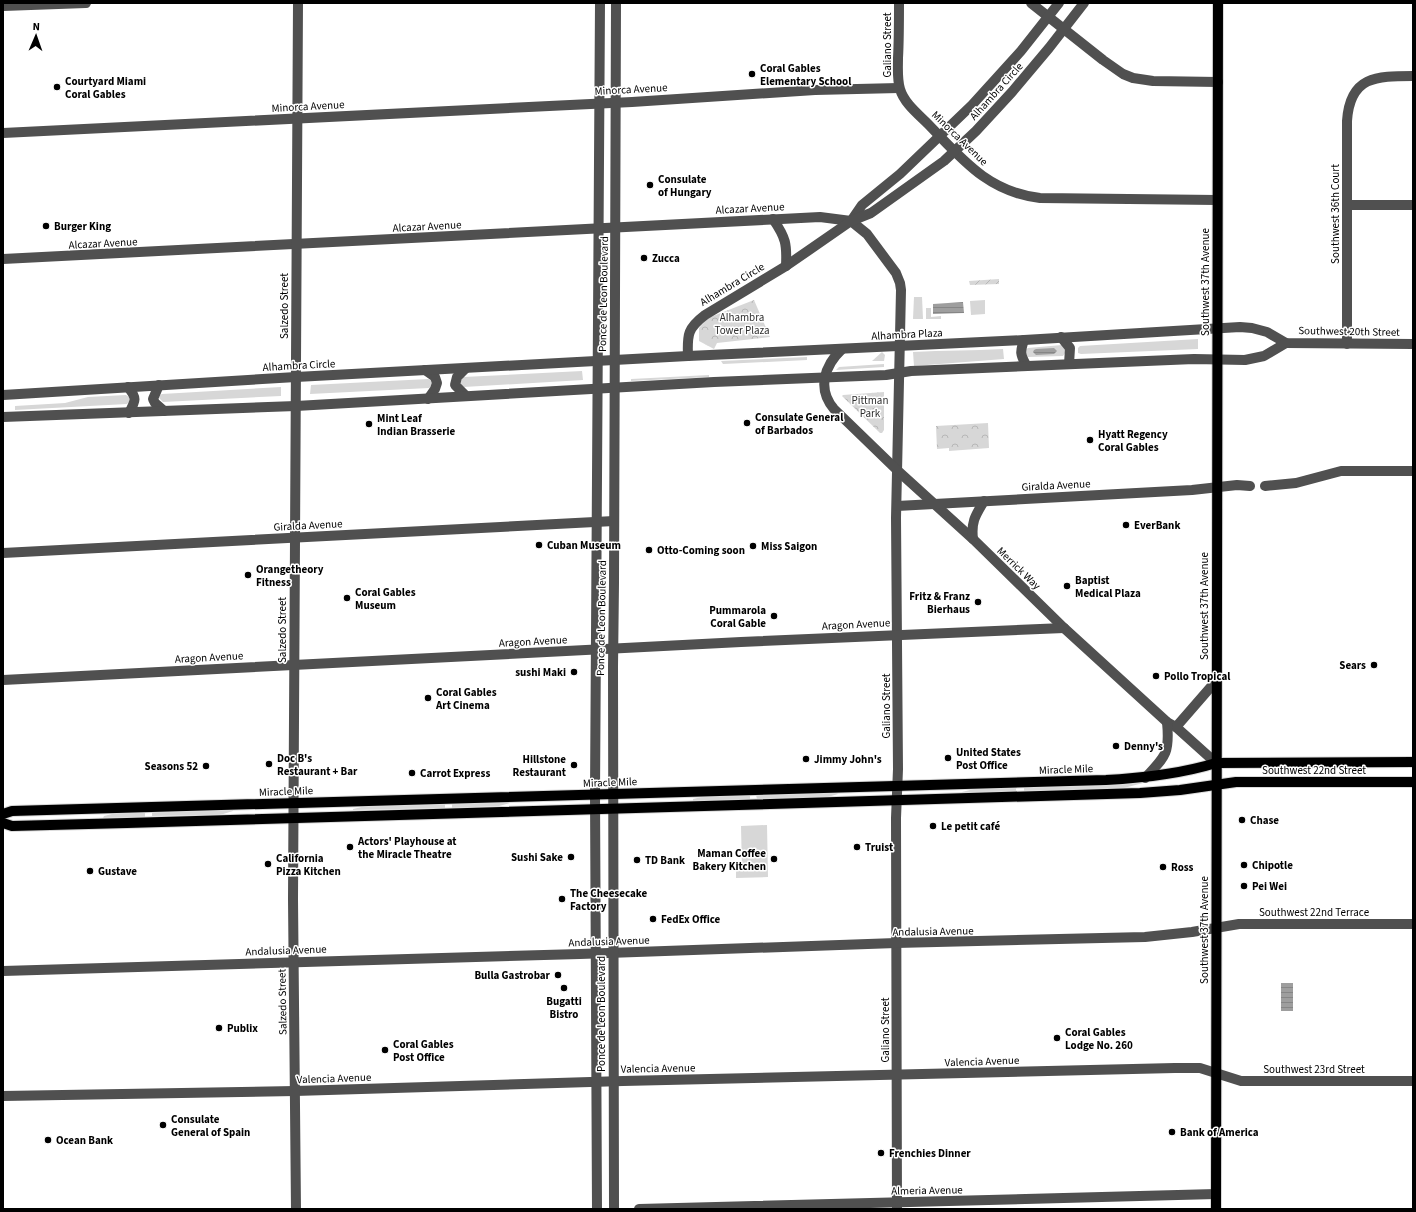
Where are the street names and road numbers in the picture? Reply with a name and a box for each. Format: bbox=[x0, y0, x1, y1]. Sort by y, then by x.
street label: Galiano Street bbox=[880, 12, 895, 78]
street label: Alhambra Circle bbox=[966, 59, 1027, 123]
street label: Minorca Avenue bbox=[594, 80, 668, 99]
street label: Minorca Avenue bbox=[271, 97, 345, 116]
street label: Minorca Avenue bbox=[928, 108, 991, 169]
street label: Southwest 36th Court bbox=[1328, 164, 1343, 264]
street label: Alcazar Avenue bbox=[715, 199, 785, 218]
street label: Alcazar Avenue bbox=[392, 217, 462, 236]
street label: Southwest 37th Avenue bbox=[1198, 228, 1213, 336]
street label: Alcazar Avenue bbox=[68, 234, 138, 253]
street label: Ponce de Leon Boulevard bbox=[595, 236, 612, 352]
street label: Alhambra Circle bbox=[697, 259, 768, 310]
street label: Salzedo Street bbox=[277, 273, 292, 339]
street label: Southwest 20th Street bbox=[1298, 323, 1400, 340]
street label: Alhambra Plaza bbox=[871, 325, 943, 344]
street label: Alhambra Circle bbox=[262, 356, 336, 375]
street label: Giralda Avenue bbox=[1021, 476, 1091, 495]
street label: Giralda Avenue bbox=[273, 516, 343, 535]
street label: Merrick Way bbox=[993, 544, 1044, 593]
street label: Southwest 37th Avenue bbox=[1197, 552, 1212, 660]
street label: Ponce de Leon Boulevard bbox=[593, 560, 610, 676]
street label: Salzedo Street bbox=[275, 597, 290, 663]
street label: Aragon Avenue bbox=[821, 615, 891, 634]
street label: Aragon Avenue bbox=[498, 632, 568, 651]
street label: Aragon Avenue bbox=[174, 648, 244, 667]
street label: Galiano Street bbox=[879, 673, 894, 739]
street label: Miracle Mile bbox=[1039, 761, 1094, 778]
street label: Southwest 22nd Street bbox=[1262, 763, 1366, 778]
street label: Miracle Mile bbox=[583, 774, 638, 791]
street label: Miracle Mile bbox=[259, 783, 314, 800]
street label: Southwest 37th Avenue bbox=[1197, 876, 1212, 984]
street label: Southwest 22nd Terrace bbox=[1259, 905, 1370, 920]
street label: Andalusia Avenue bbox=[892, 923, 974, 940]
street label: Andalusia Avenue bbox=[568, 933, 650, 950]
street label: Andalusia Avenue bbox=[245, 942, 327, 959]
street label: Ponce de Leon Boulevard bbox=[594, 956, 609, 1072]
street label: Salzedo Street bbox=[274, 969, 291, 1035]
street label: Galiano Street bbox=[878, 997, 893, 1063]
street label: Valencia Avenue bbox=[944, 1053, 1020, 1070]
street label: Valencia Avenue bbox=[621, 1060, 696, 1077]
street label: Southwest 23rd Street bbox=[1263, 1062, 1365, 1077]
street label: Valencia Avenue bbox=[296, 1070, 372, 1087]
street label: Almeria Avenue bbox=[891, 1182, 963, 1199]

